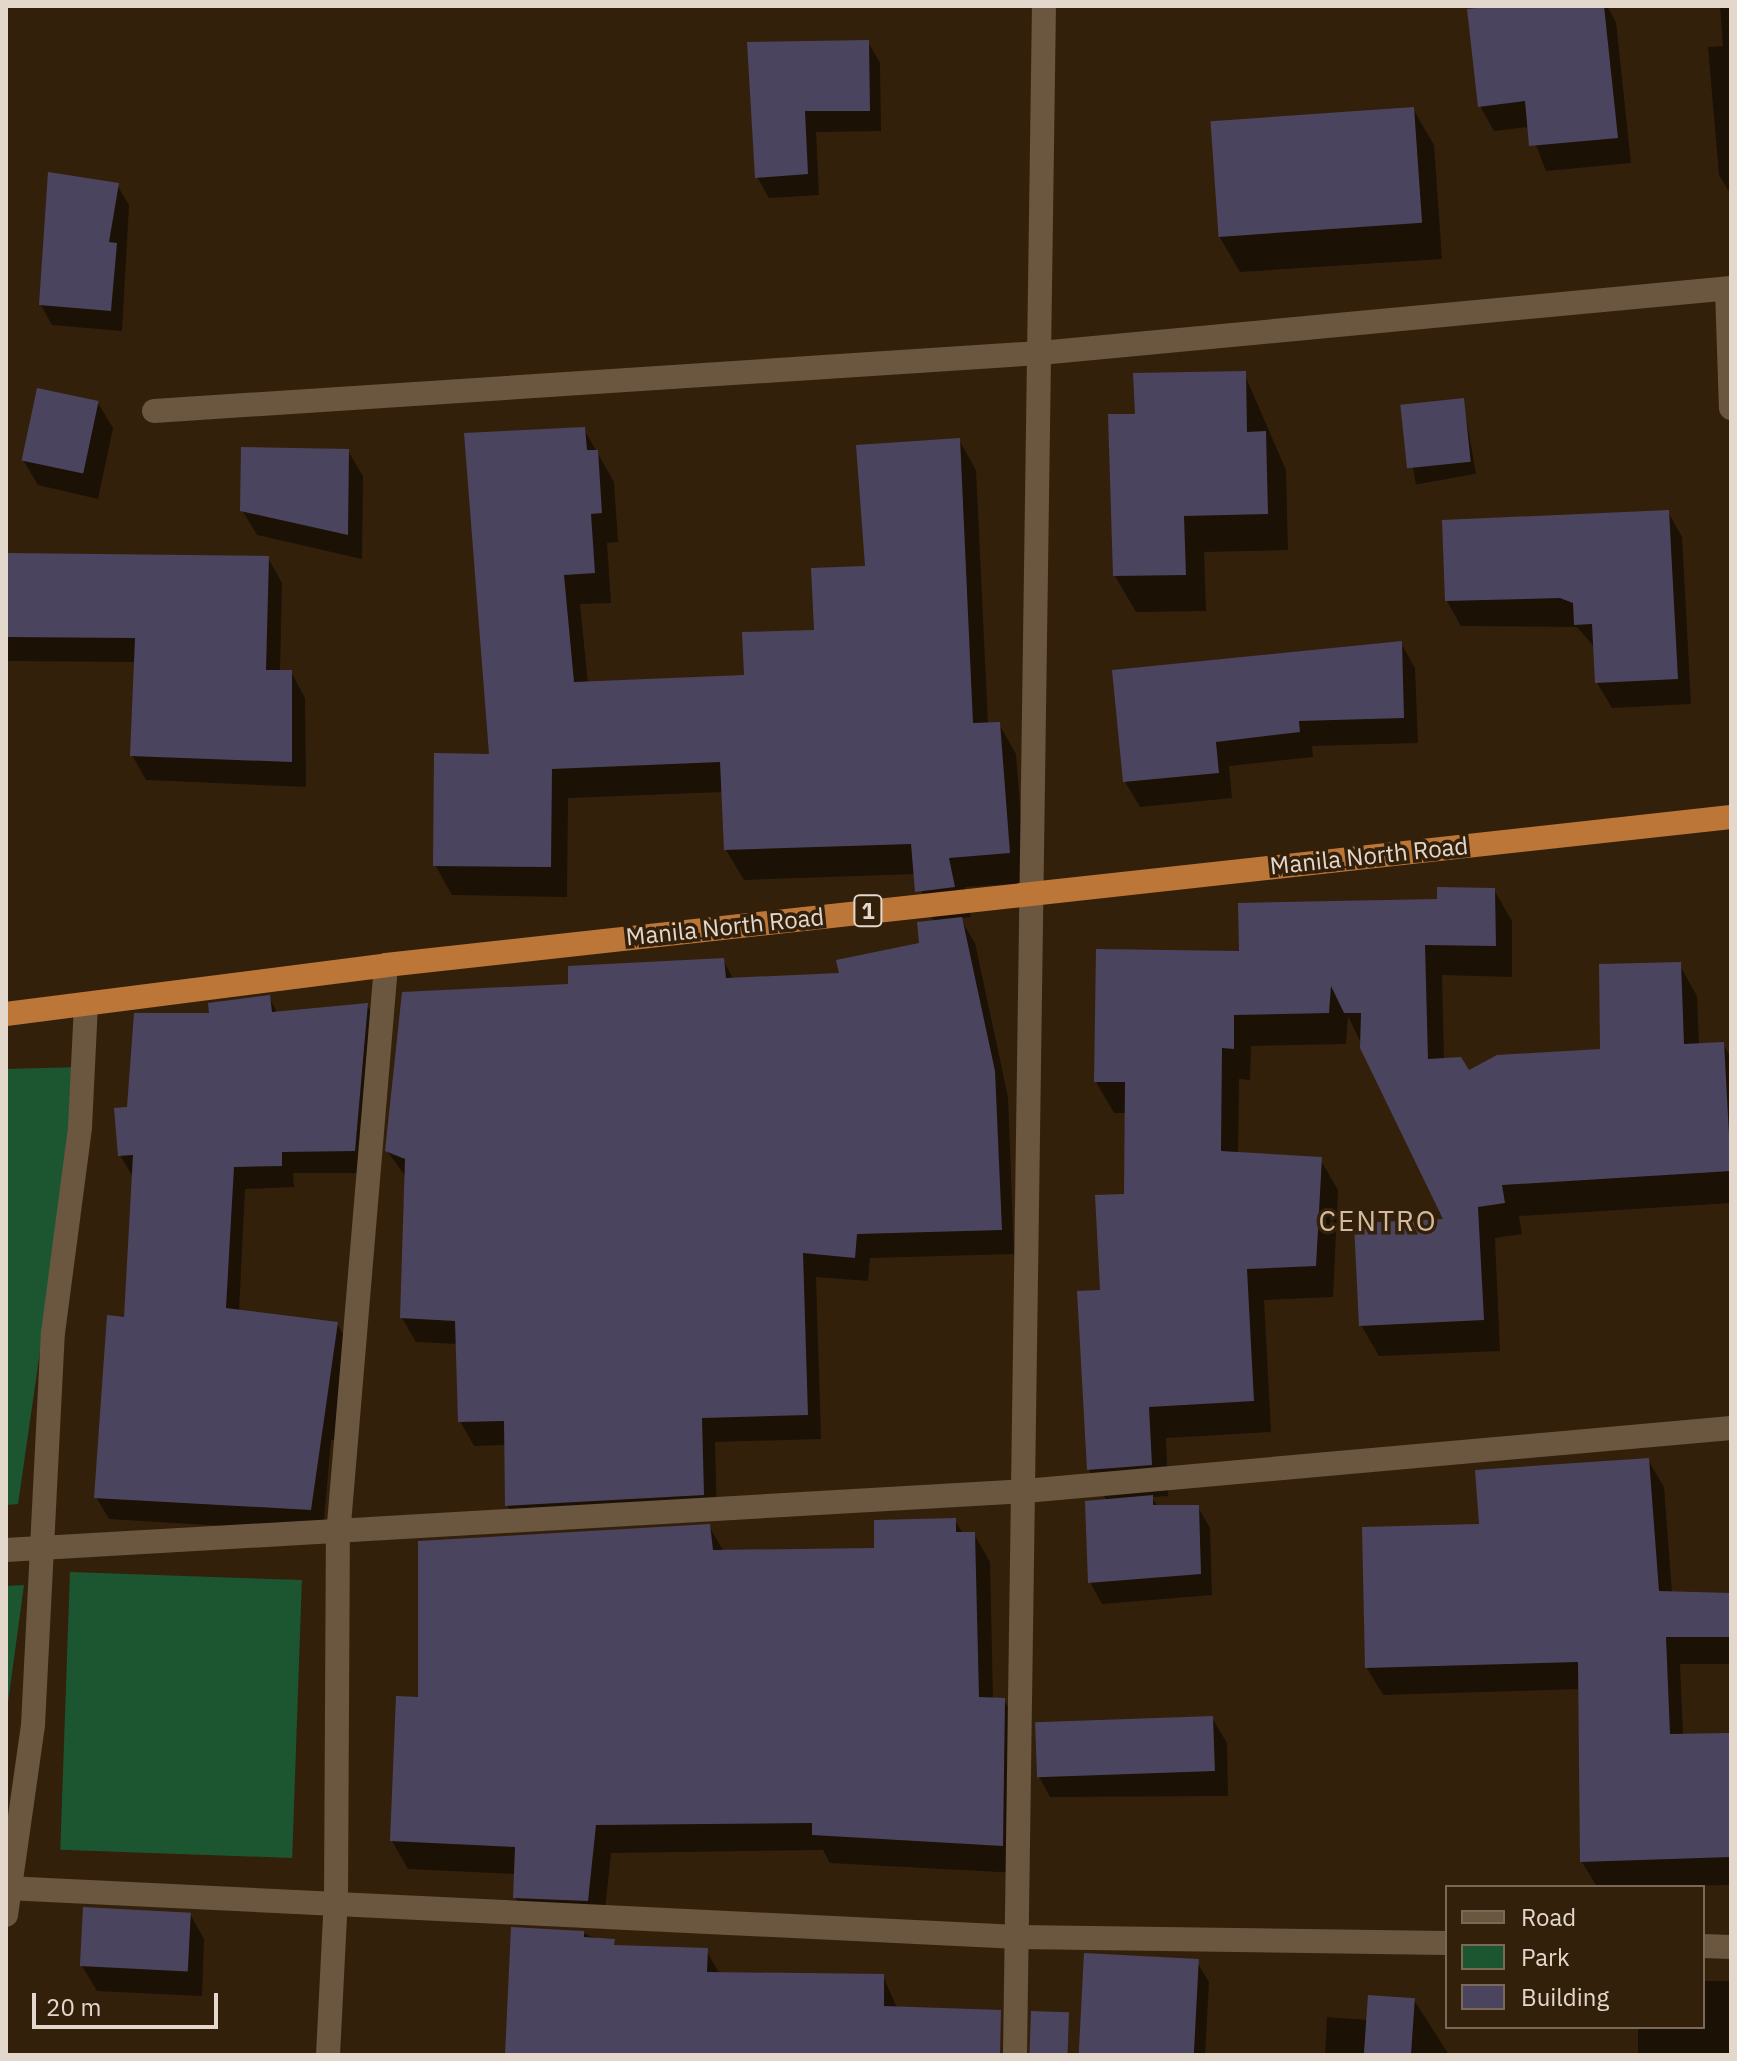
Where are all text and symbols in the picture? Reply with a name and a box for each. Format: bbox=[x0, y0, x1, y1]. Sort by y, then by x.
street label: Manila North Road bbox=[1268, 831, 1470, 881]
road number: 1 bbox=[852, 893, 884, 929]
street label: Manila North Road bbox=[624, 902, 826, 952]
district label: CENTRO bbox=[1319, 1204, 1437, 1238]
legend bbox=[1445, 1885, 1705, 2029]
text: Road bbox=[1521, 1901, 1576, 1933]
text: Park bbox=[1521, 1941, 1570, 1973]
scale bar bbox=[36, 1977, 222, 2027]
text: Building bbox=[1521, 1981, 1609, 2013]
text: 20 m bbox=[46, 1991, 101, 2023]

